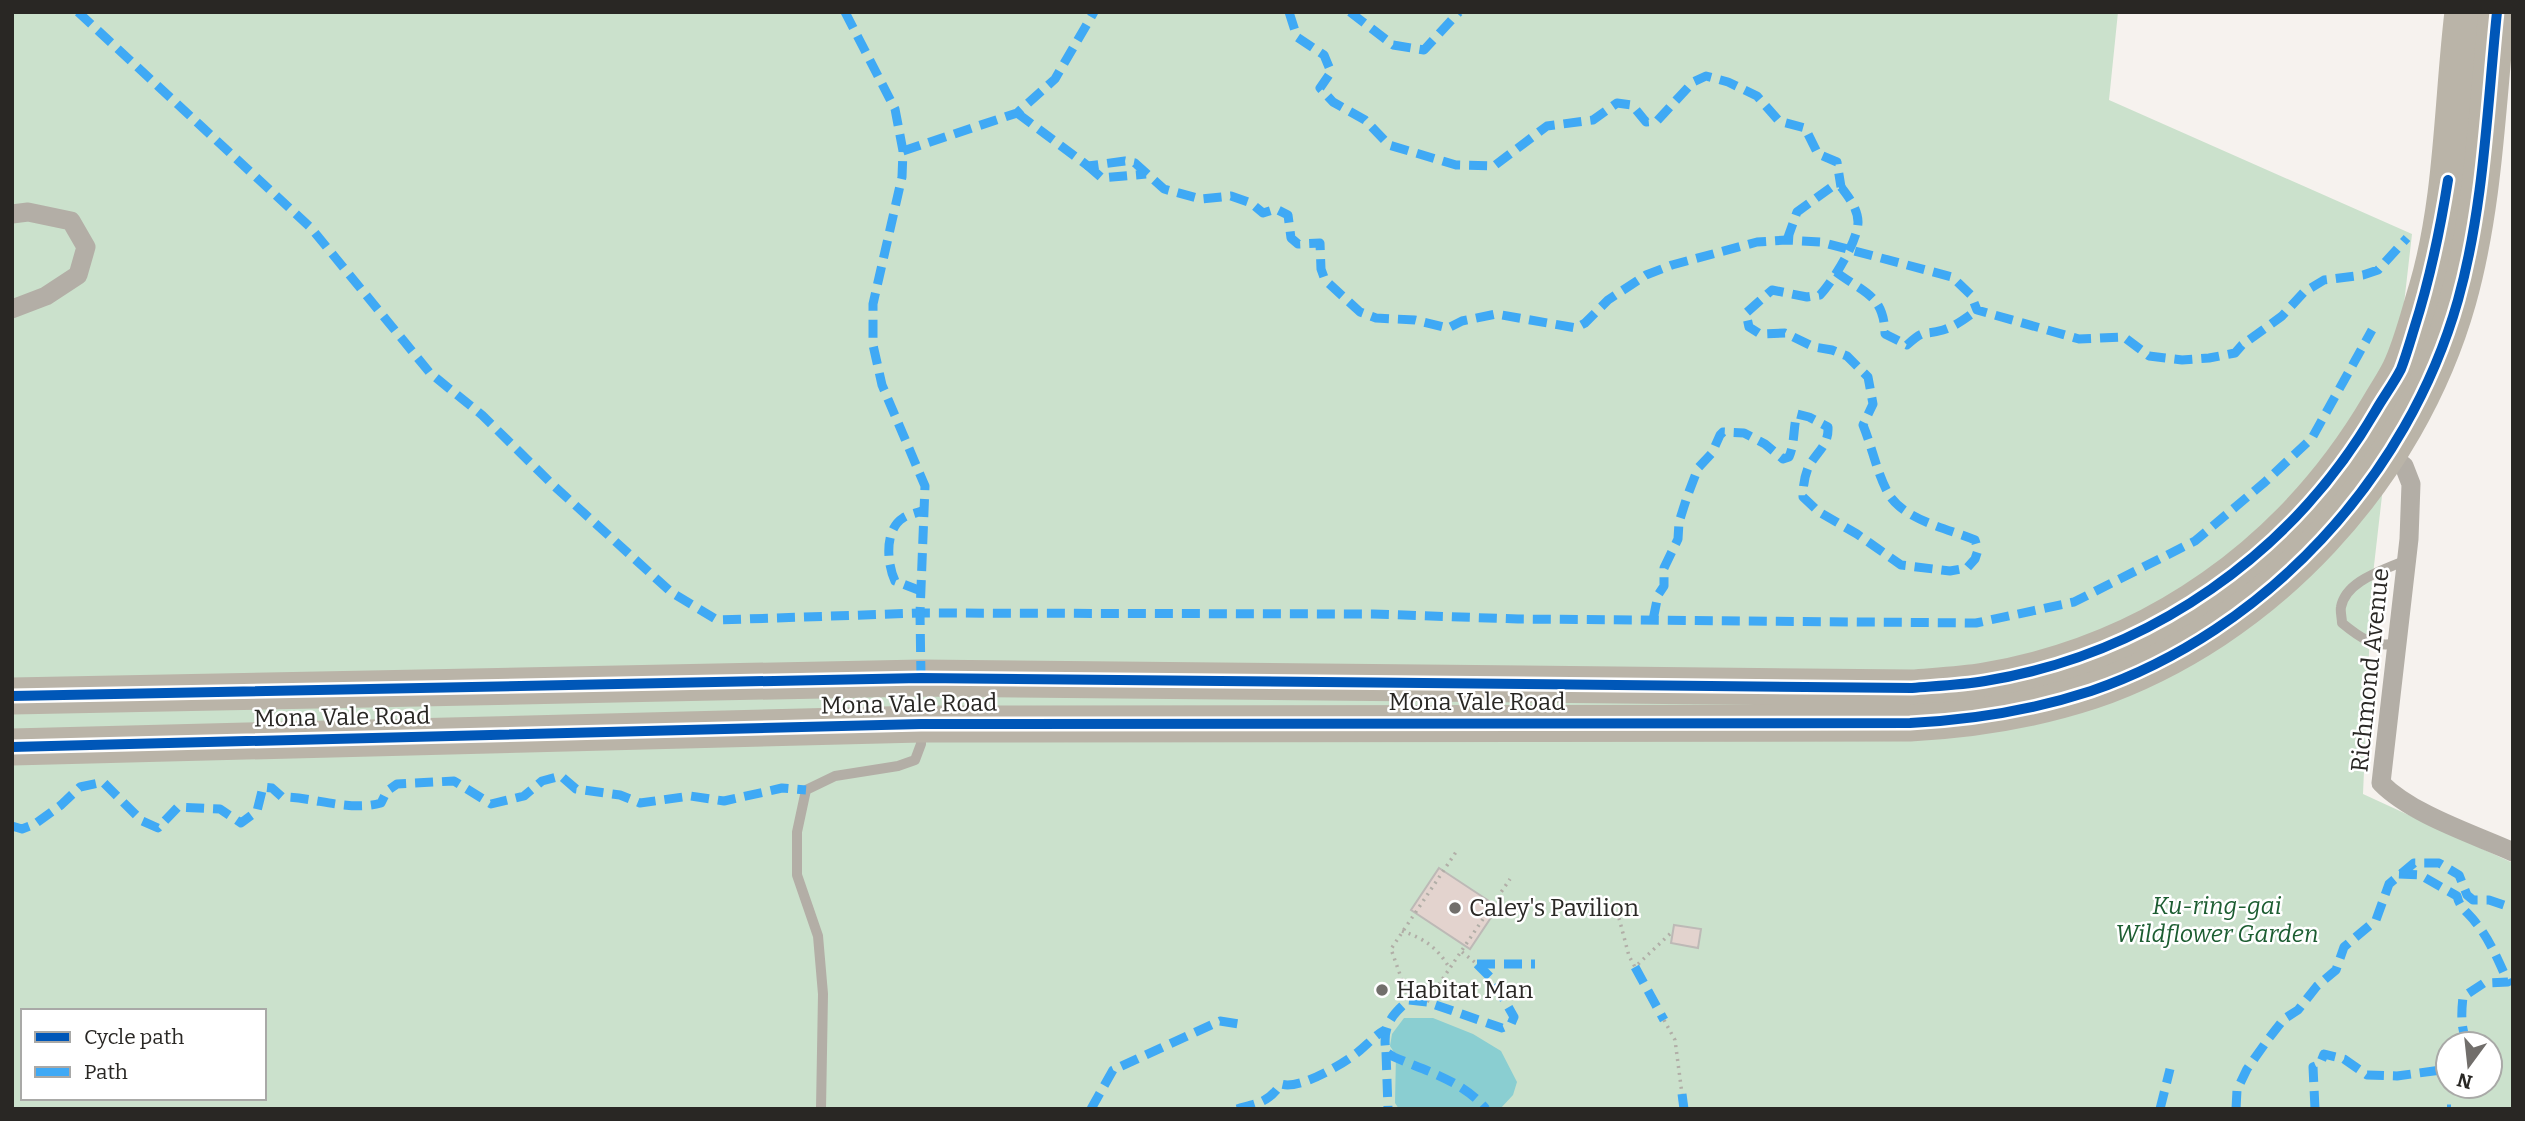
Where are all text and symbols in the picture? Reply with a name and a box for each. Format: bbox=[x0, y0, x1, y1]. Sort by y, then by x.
street label: Richmond Avenue bbox=[2345, 567, 2395, 773]
street label: Mona Vale Road bbox=[820, 688, 998, 720]
street label: Mona Vale Road bbox=[1389, 688, 1565, 716]
street label: Mona Vale Road bbox=[253, 701, 431, 733]
park label: Ku-ring-gai Wildflower Garden bbox=[2116, 892, 2318, 948]
place label: Caley's Pavilion bbox=[1469, 894, 1639, 922]
marker: Caley's Pavilion bbox=[1447, 900, 1463, 916]
place label: Habitat Man bbox=[1396, 976, 1533, 1004]
marker: Habitat Man bbox=[1374, 982, 1390, 998]
legend bbox=[21, 1009, 266, 1100]
text: Cycle path bbox=[84, 1024, 184, 1050]
north arrow bbox=[2434, 1030, 2504, 1100]
text: Path bbox=[84, 1059, 128, 1085]
text: N bbox=[2454, 1068, 2475, 1094]

